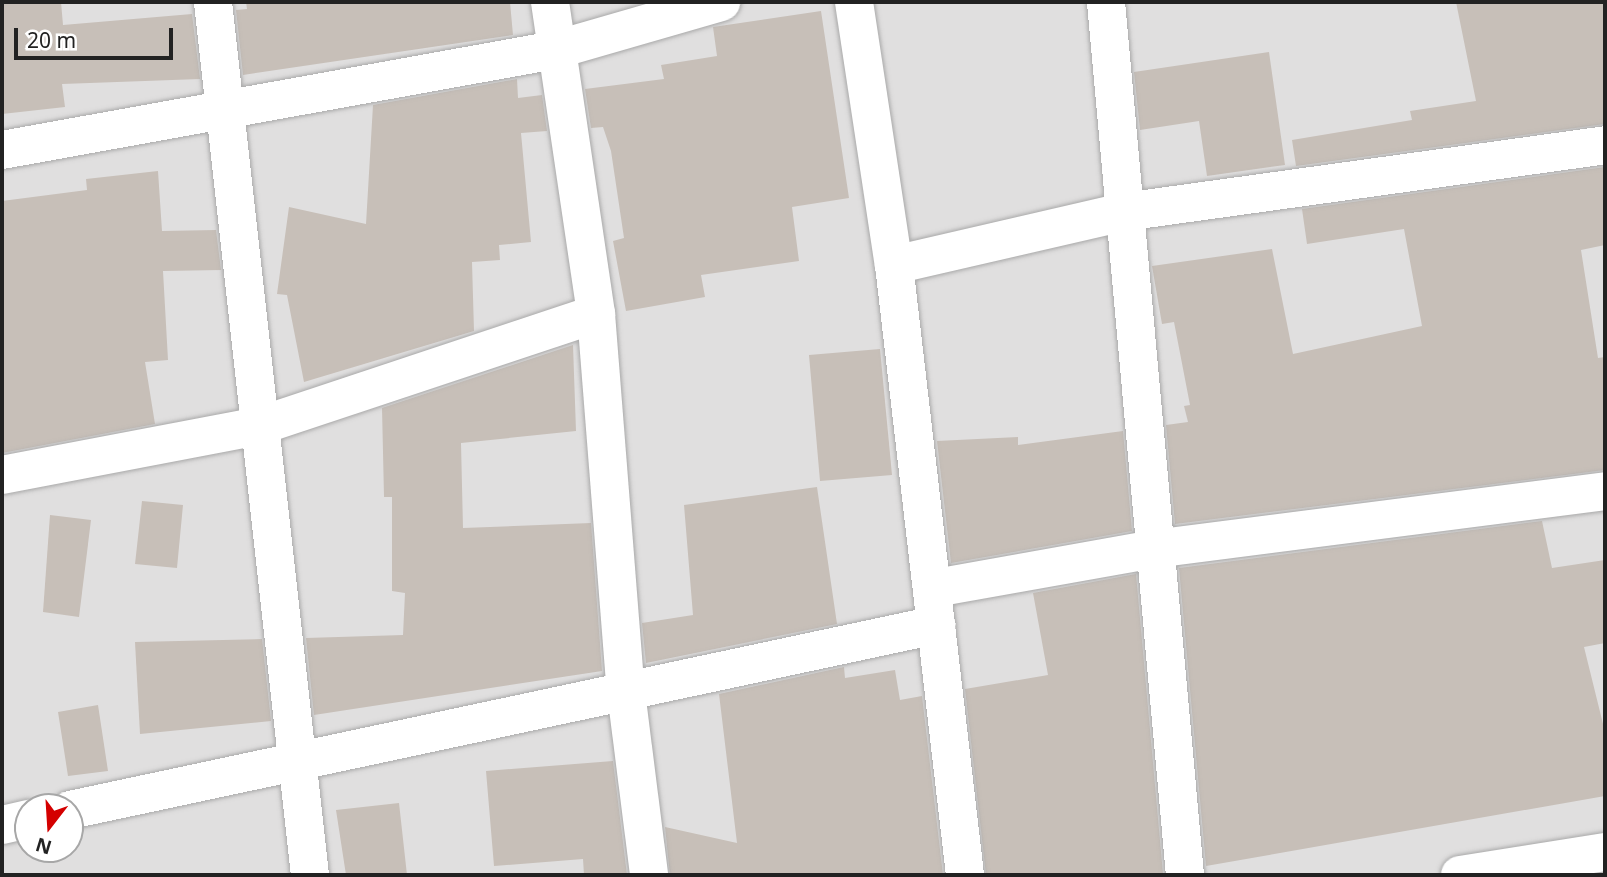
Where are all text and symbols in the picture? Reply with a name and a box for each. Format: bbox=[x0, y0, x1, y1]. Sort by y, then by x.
scale bar bbox=[18, 14, 177, 58]
text: 20 m bbox=[27, 26, 76, 54]
north arrow bbox=[14, 793, 84, 863]
text: N bbox=[32, 831, 55, 861]

